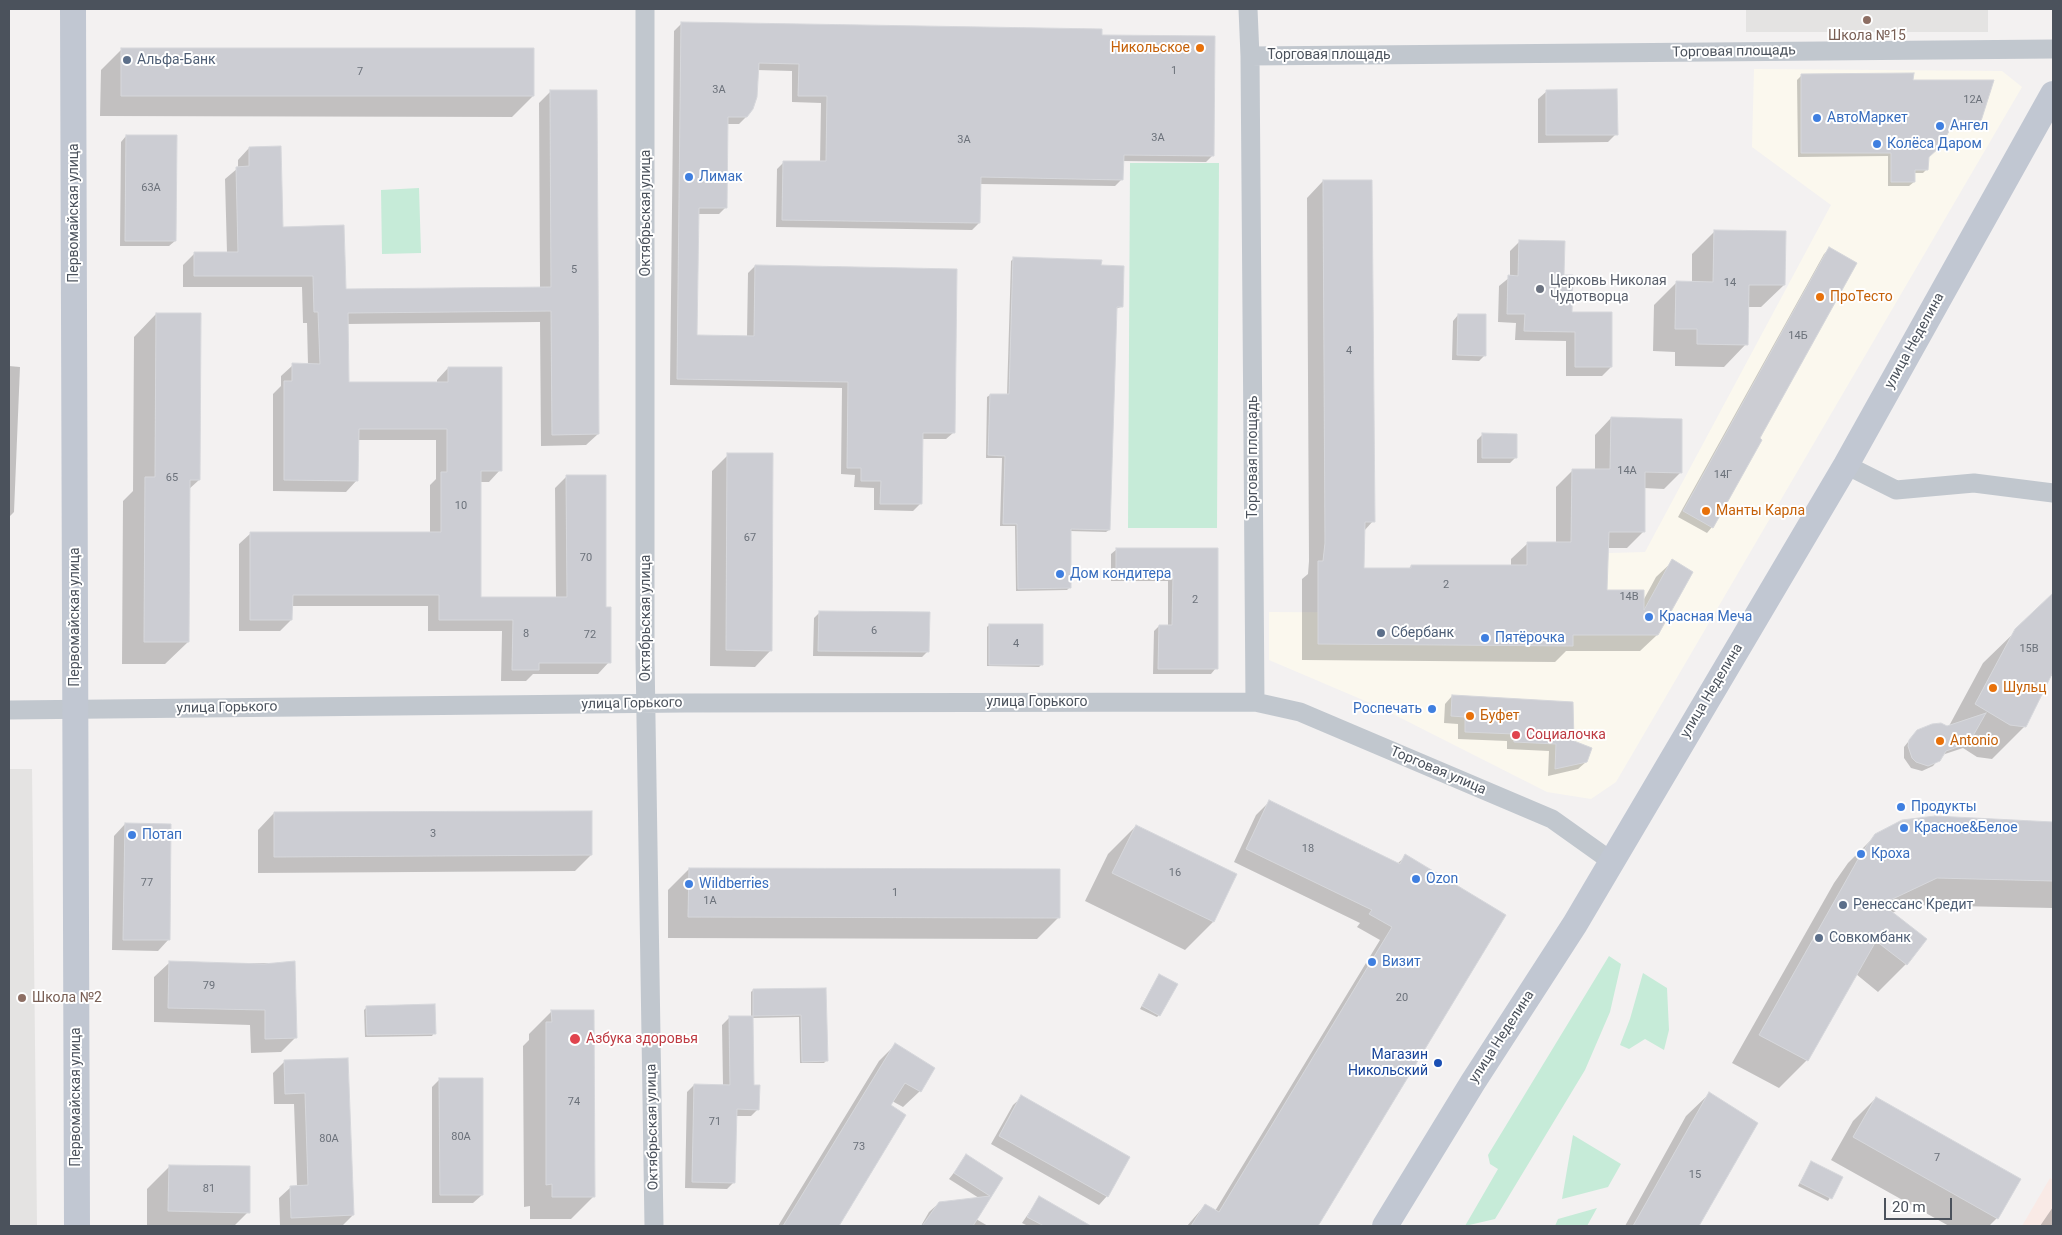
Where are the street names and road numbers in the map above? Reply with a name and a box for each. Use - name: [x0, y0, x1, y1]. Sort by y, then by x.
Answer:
- street label: Торговая площадь: [1672, 43, 1796, 61]
- street label: Торговая площадь: [1267, 47, 1391, 63]
- street label: Первомайская улица: [66, 143, 82, 283]
- street label: Октябрьская улица: [638, 150, 654, 276]
- street label: улица Неделина: [1882, 290, 1948, 392]
- street label: Торговая площадь: [1245, 395, 1261, 519]
- street label: Первомайская улица: [67, 547, 83, 687]
- street label: Октябрьская улица: [638, 555, 654, 681]
- street label: улица Неделина: [1677, 641, 1747, 741]
- street label: улица Горького: [987, 694, 1087, 710]
- street label: улица Горького: [581, 695, 683, 713]
- street label: улица Горького: [176, 699, 278, 717]
- street label: Торговая улица: [1388, 743, 1488, 799]
- street label: улица Неделина: [1466, 988, 1538, 1086]
- street label: Первомайская улица: [68, 1027, 84, 1167]
- street label: Октябрьская улица: [643, 1063, 663, 1191]

